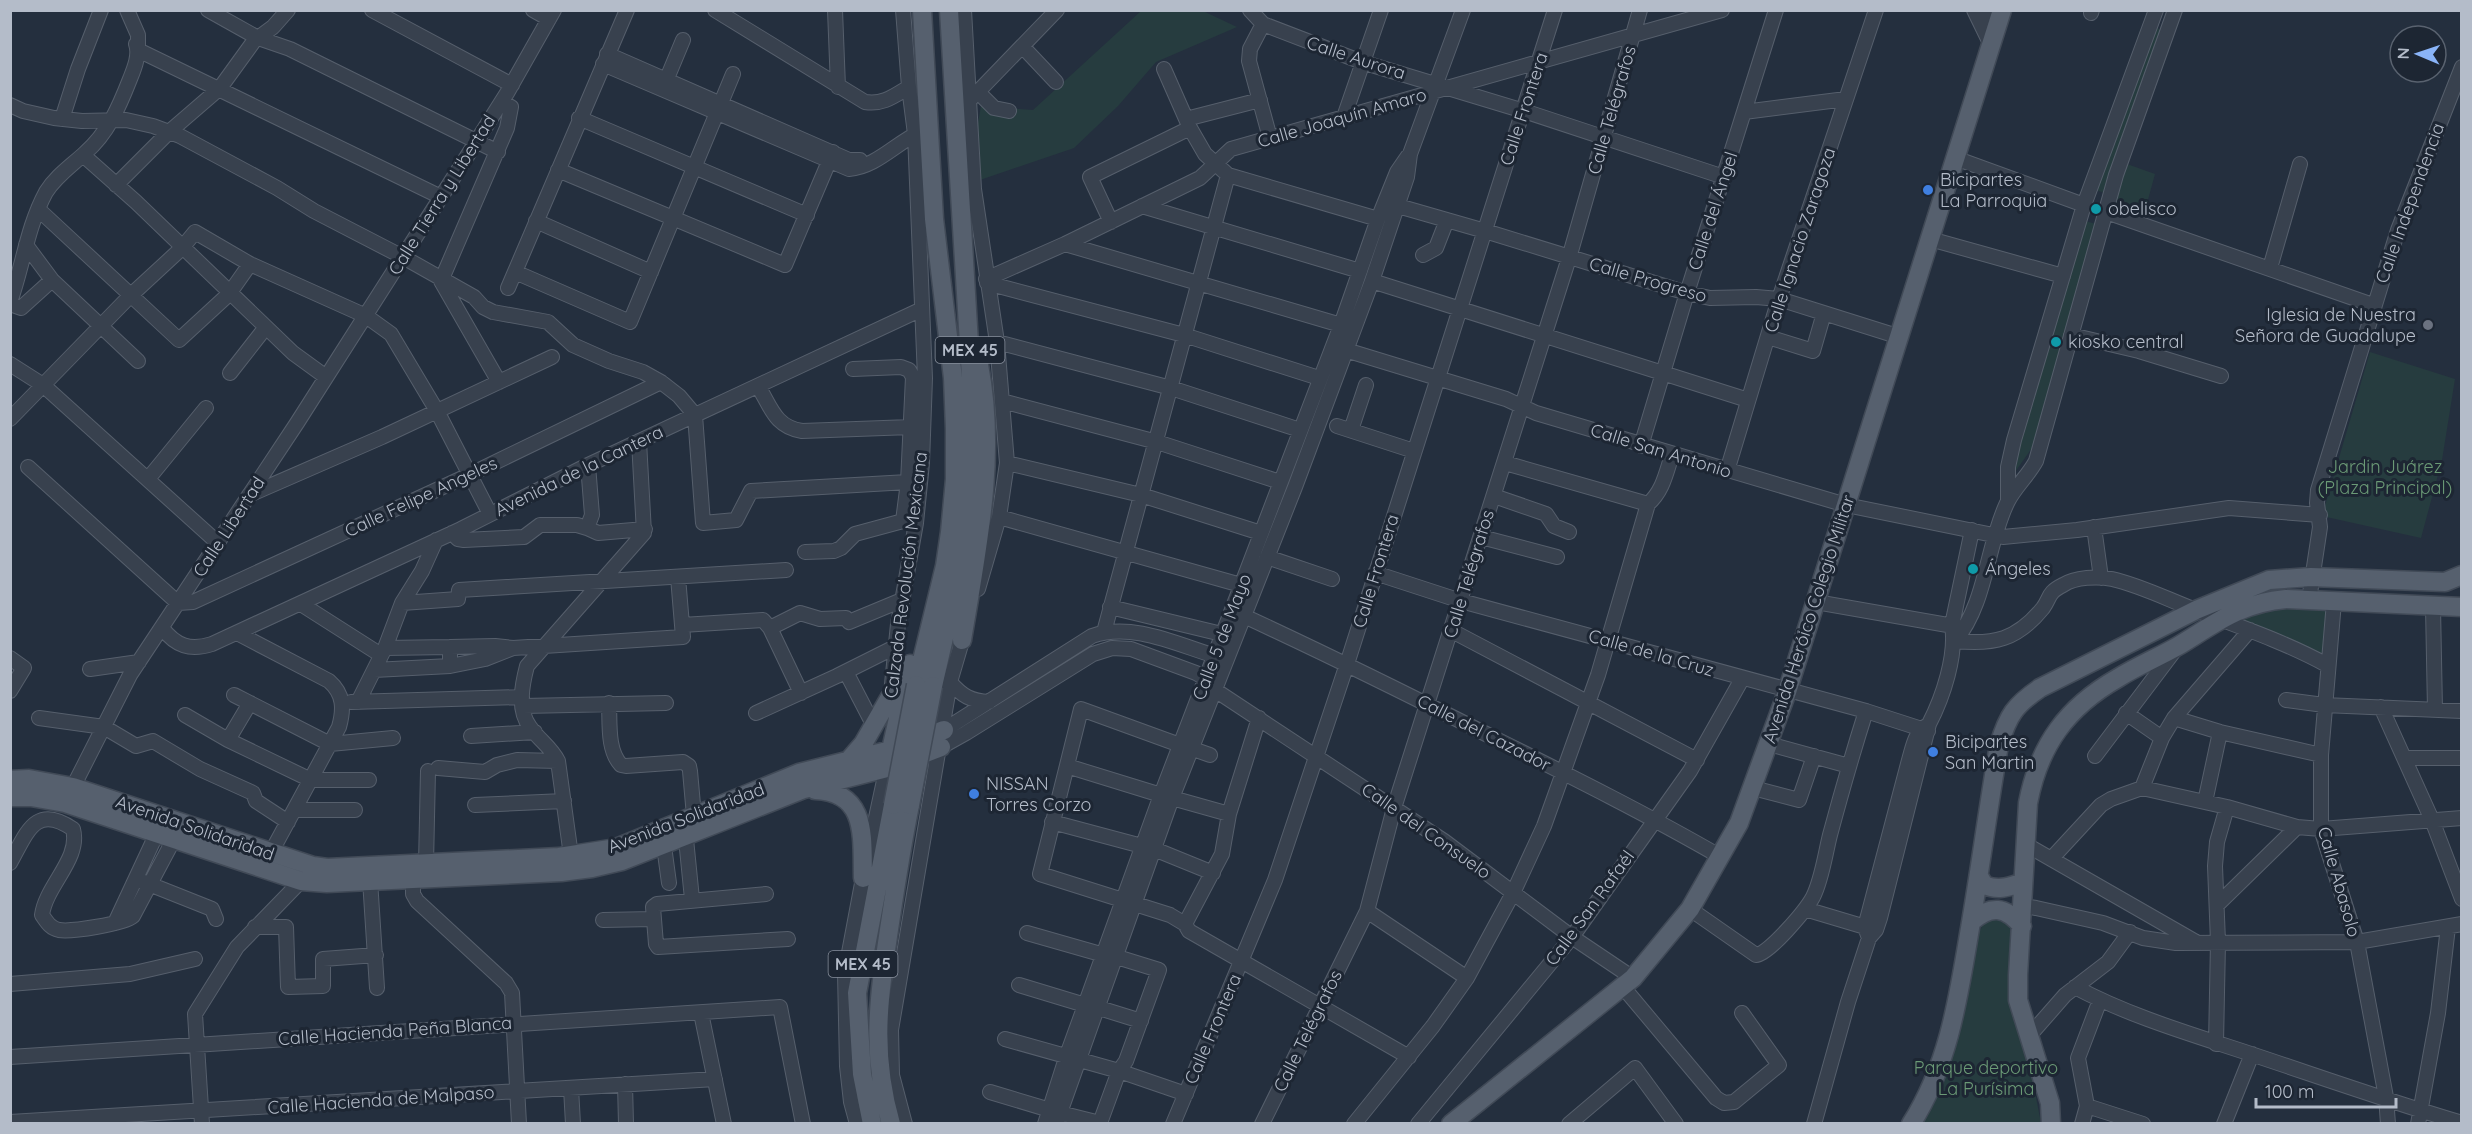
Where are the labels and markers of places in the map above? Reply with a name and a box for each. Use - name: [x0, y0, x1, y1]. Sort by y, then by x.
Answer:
- place label: Bicipartes La Parroquia: [1940, 168, 2047, 212]
- marker: Bicipartes La Parroquia: [1921, 183, 1935, 197]
- place label: obelisco: [2108, 197, 2177, 220]
- marker: obelisco: [2089, 202, 2103, 216]
- place label: Iglesia de Nuestra Señora de Guadalupe: [2235, 303, 2416, 347]
- marker: Iglesia de Nuestra Señora de Guadalupe: [2421, 318, 2435, 332]
- place label: kiosko central: [2068, 330, 2184, 353]
- marker: kiosko central: [2049, 335, 2063, 349]
- place label: Ángeles: [1985, 557, 2051, 580]
- marker: Ángeles: [1966, 562, 1980, 576]
- place label: Bicipartes San Martin: [1945, 730, 2034, 774]
- marker: Bicipartes San Martin: [1926, 745, 1940, 759]
- place label: NISSAN Torres Corzo: [986, 772, 1091, 816]
- marker: NISSAN Torres Corzo: [967, 787, 981, 801]

